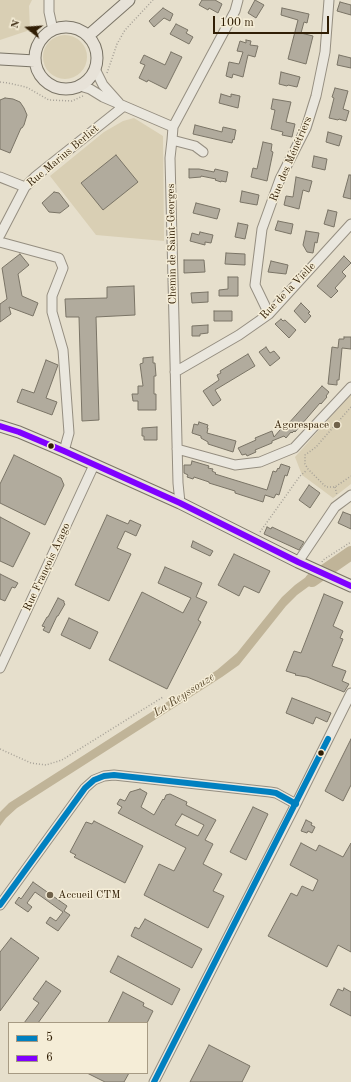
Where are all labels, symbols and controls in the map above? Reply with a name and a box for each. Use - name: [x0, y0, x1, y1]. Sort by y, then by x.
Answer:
- north arrow: [8, 8, 48, 48]
- scale bar: [215, 8, 331, 34]
- text: 100 m: [220, 17, 254, 29]
- text: N: [10, 19, 23, 30]
- street label: Rue des Ménétriers: [267, 114, 315, 204]
- street label: Rue Marius Berliet: [24, 122, 102, 190]
- street label: Chemin de Saint-Georges: [164, 183, 180, 305]
- street label: Rue de la Vielle: [257, 260, 319, 322]
- place label: Agorespace: [274, 418, 329, 432]
- marker: Agorespace: [332, 420, 342, 430]
- unlabelled marker: [46, 441, 56, 451]
- street label: Rue François Arago: [21, 521, 73, 613]
- water label: La Reyssouze: [151, 670, 217, 720]
- unlabelled marker: [316, 748, 326, 758]
- place label: Accueil CTM: [58, 888, 120, 902]
- marker: Accueil CTM: [45, 890, 55, 900]
- legend: [8, 1022, 148, 1074]
- text: 5: [46, 1032, 53, 1044]
- text: 6: [46, 1052, 53, 1064]

